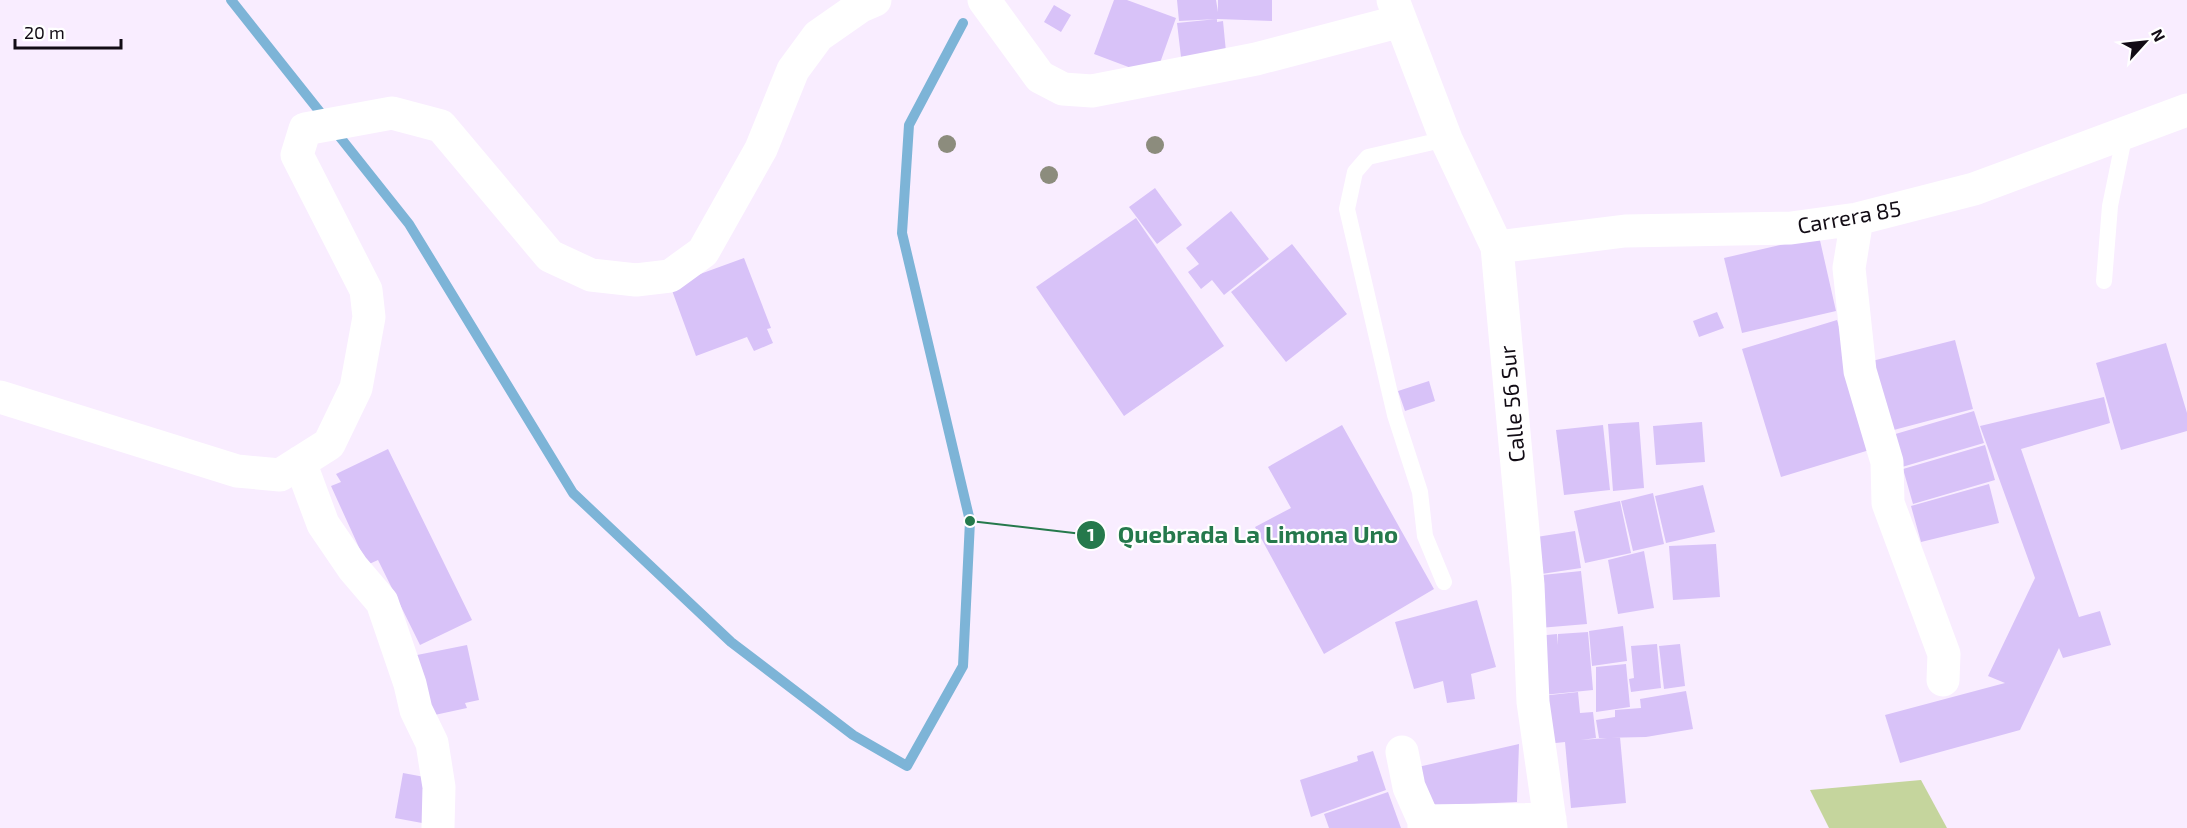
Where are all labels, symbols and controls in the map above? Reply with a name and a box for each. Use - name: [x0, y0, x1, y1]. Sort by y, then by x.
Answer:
- scale bar: [15, 12, 122, 50]
- north arrow: [2115, 12, 2175, 72]
- text: 20 m: [24, 21, 65, 43]
- text: N: [2148, 25, 2170, 44]
- street label: Carrera 85: [1795, 194, 1903, 238]
- street label: Calle 56 Sur: [1493, 344, 1529, 464]
- callout: Quebrada La Limona Uno: [1076, 514, 1411, 556]
- text: Quebrada La Limona Uno: [1118, 519, 1398, 549]
- text: 1: [1087, 523, 1095, 545]

